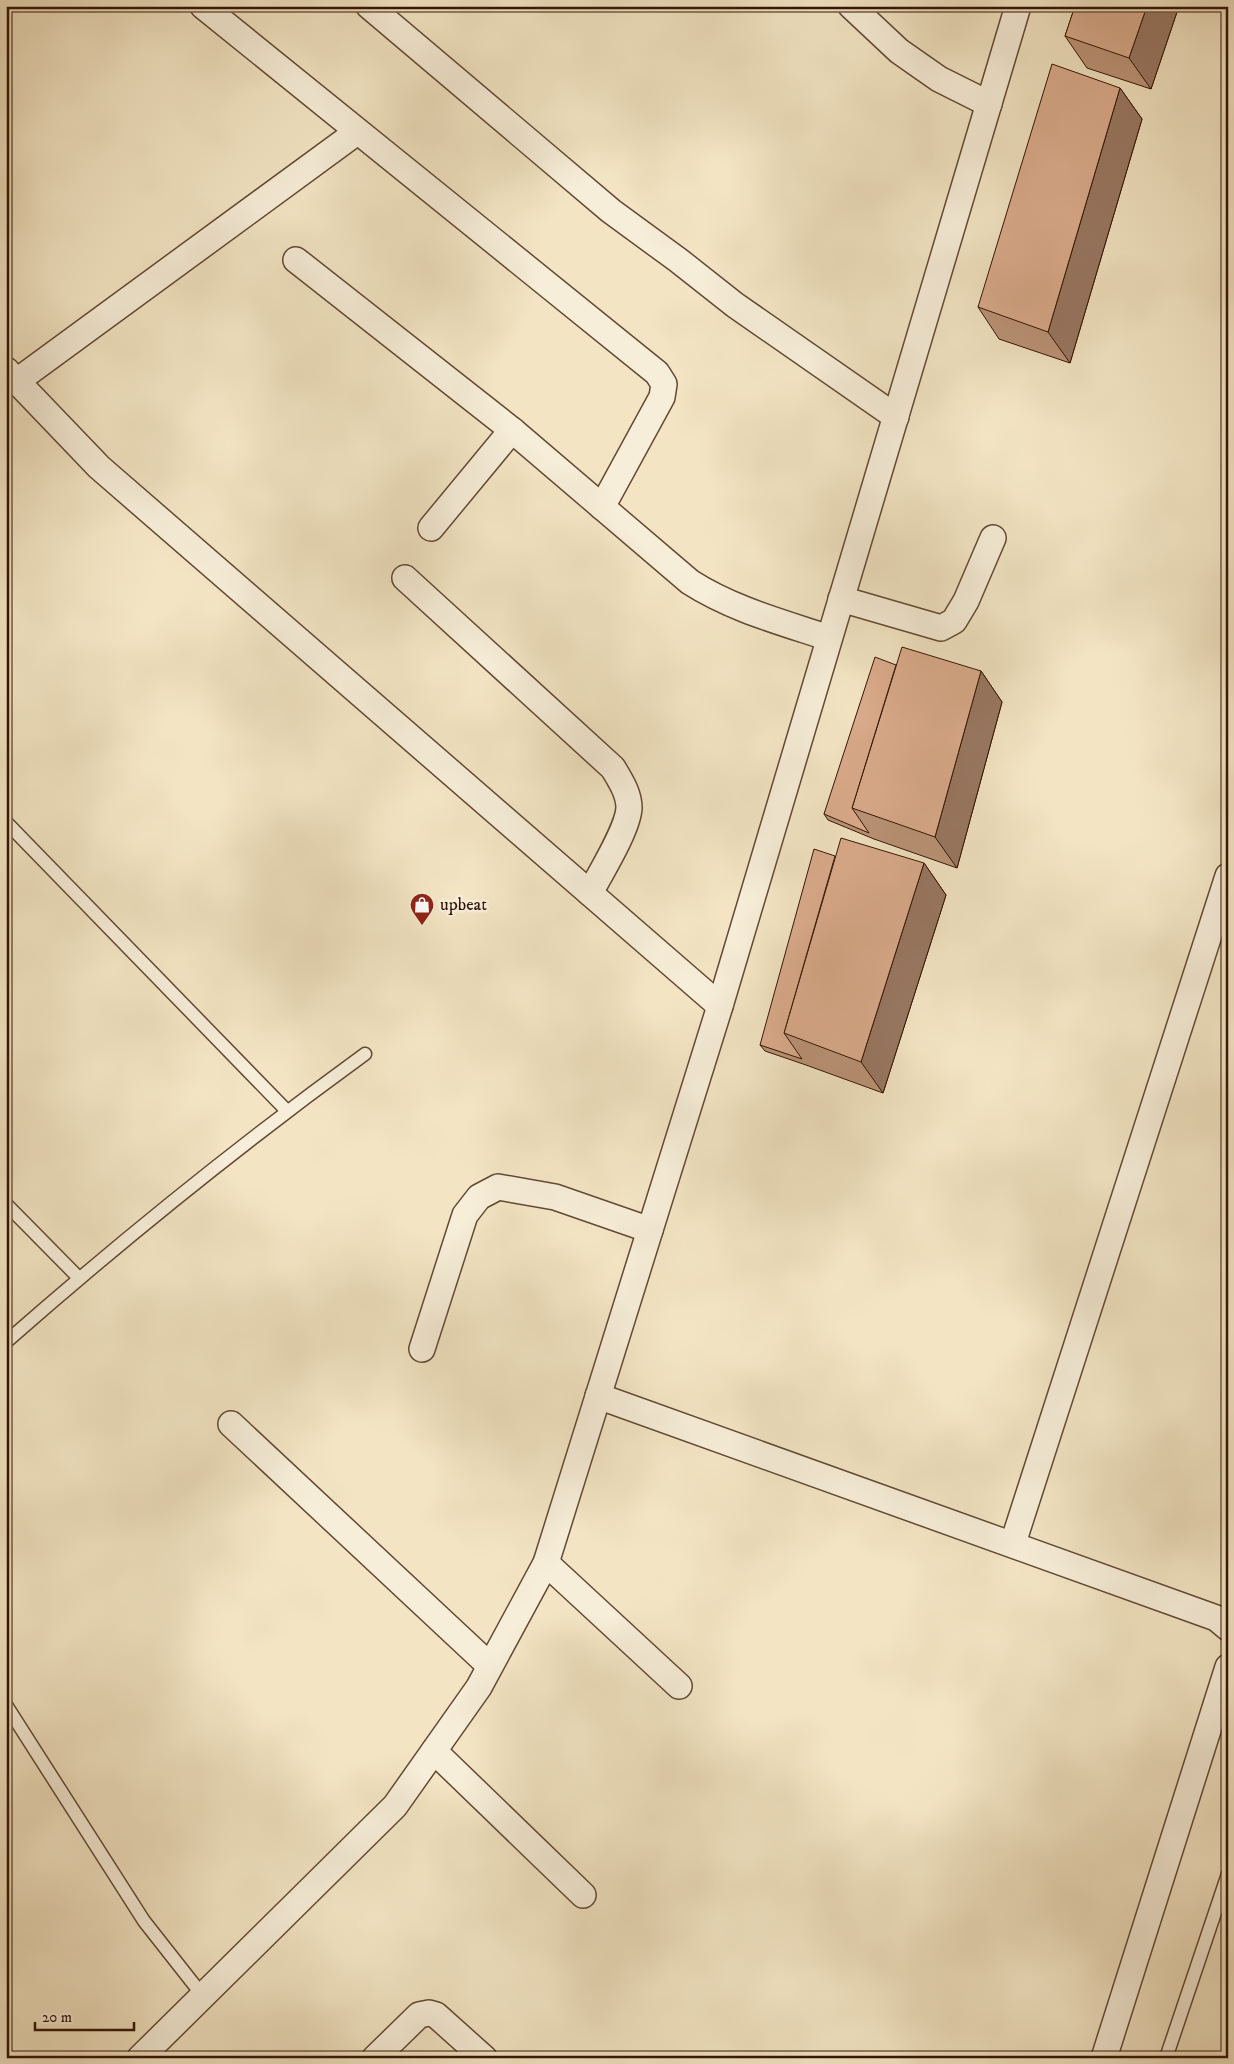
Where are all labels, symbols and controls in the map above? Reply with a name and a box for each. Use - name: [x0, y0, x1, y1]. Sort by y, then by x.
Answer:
- shop icon: upbeat: [409, 892, 435, 926]
- place label: upbeat: [440, 894, 487, 916]
- scale bar: [35, 1999, 134, 2031]
- text: 20 m: [42, 2008, 72, 2027]

